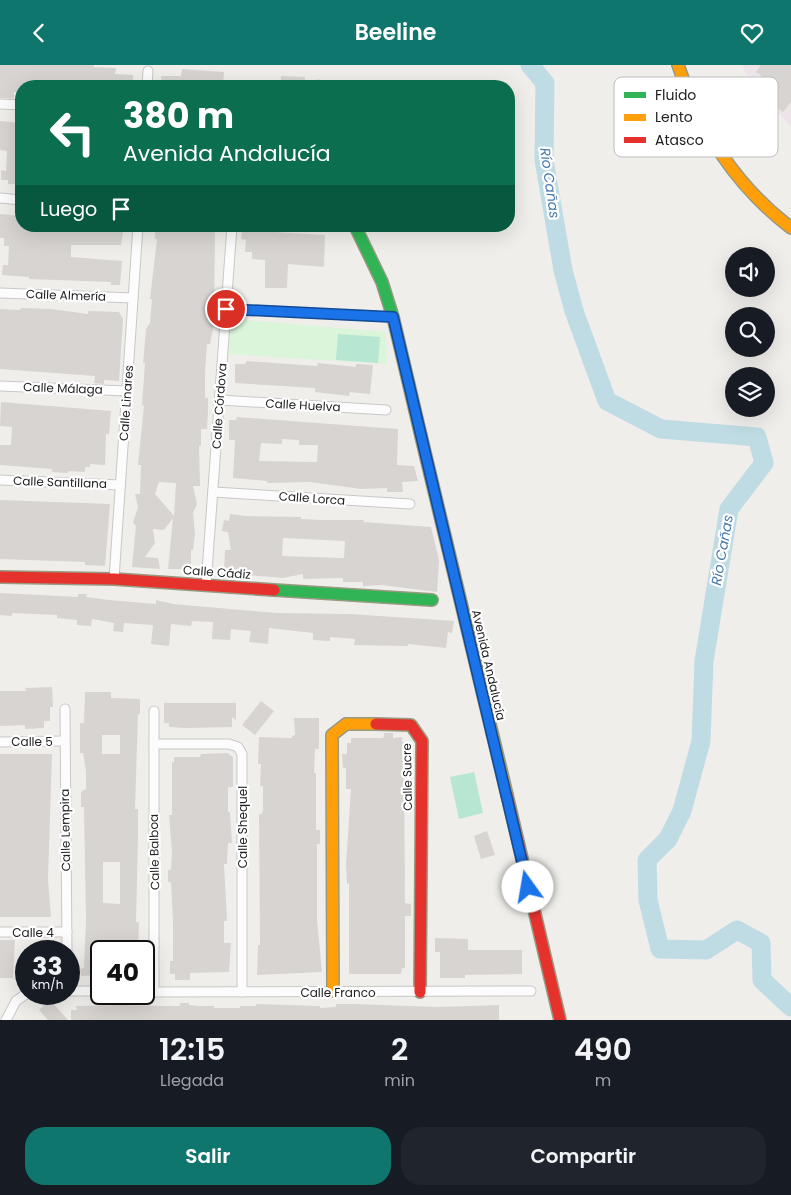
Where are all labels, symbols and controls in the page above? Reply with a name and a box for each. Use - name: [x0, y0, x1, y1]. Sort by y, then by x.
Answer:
- text: Beeline: [355, 17, 436, 48]
- icon: back: [25, 19, 53, 47]
- icon: heart: [738, 19, 766, 47]
- legend: [614, 77, 778, 157]
- text: Fluido: [655, 85, 696, 105]
- text: 380 m: [123, 91, 234, 140]
- icon: left: [40, 100, 105, 165]
- text: Lento: [655, 107, 693, 127]
- text: Atasco: [655, 130, 704, 150]
- text: Avenida Andalucía: [123, 138, 331, 169]
- water label: Río Cañas: [535, 146, 565, 220]
- icon: arrive: [107, 195, 135, 223]
- text: Luego: [40, 196, 97, 223]
- map controls: [725, 247, 775, 417]
- button: sound: [725, 247, 775, 297]
- street label: Calle Almería: [26, 285, 106, 305]
- pin: [205, 288, 247, 330]
- icon: arrive: [212, 295, 240, 323]
- button: search: [725, 307, 775, 357]
- street label: Calle Córdova: [208, 363, 230, 449]
- street label: Calle Linares: [115, 364, 137, 442]
- button: layers: [725, 367, 775, 417]
- street label: Calle Málaga: [23, 378, 103, 398]
- street label: Calle Huelva: [265, 395, 341, 415]
- street label: Calle Santillana: [13, 472, 107, 492]
- street label: Calle Lorca: [278, 487, 346, 509]
- water label: Río Cañas: [706, 513, 738, 587]
- street label: Calle Cádiz: [183, 561, 251, 583]
- street label: Avenida Andalucía: [468, 608, 510, 722]
- street label: Calle 5: [11, 733, 53, 750]
- street label: Calle Sucre: [398, 743, 416, 811]
- street label: Calle Shequel: [234, 786, 251, 868]
- street label: Calle Lempira: [56, 789, 74, 871]
- street label: Calle Balboa: [145, 814, 163, 890]
- position arrow: [501, 860, 553, 912]
- street label: Calle 4: [12, 924, 54, 941]
- speed limit sign: 40: [90, 940, 155, 1005]
- text: 33: [32, 949, 63, 984]
- text: km/h: [32, 976, 63, 993]
- street label: Calle Franco: [300, 984, 376, 1001]
- text: 12:15: [159, 1028, 225, 1071]
- text: 2: [391, 1028, 408, 1071]
- text: 490: [574, 1028, 632, 1071]
- text: Llegada: [160, 1069, 224, 1092]
- text: min: [384, 1069, 415, 1092]
- text: m: [595, 1069, 611, 1092]
- button: Salir: [25, 1127, 391, 1185]
- button: Compartir: [401, 1127, 766, 1185]

